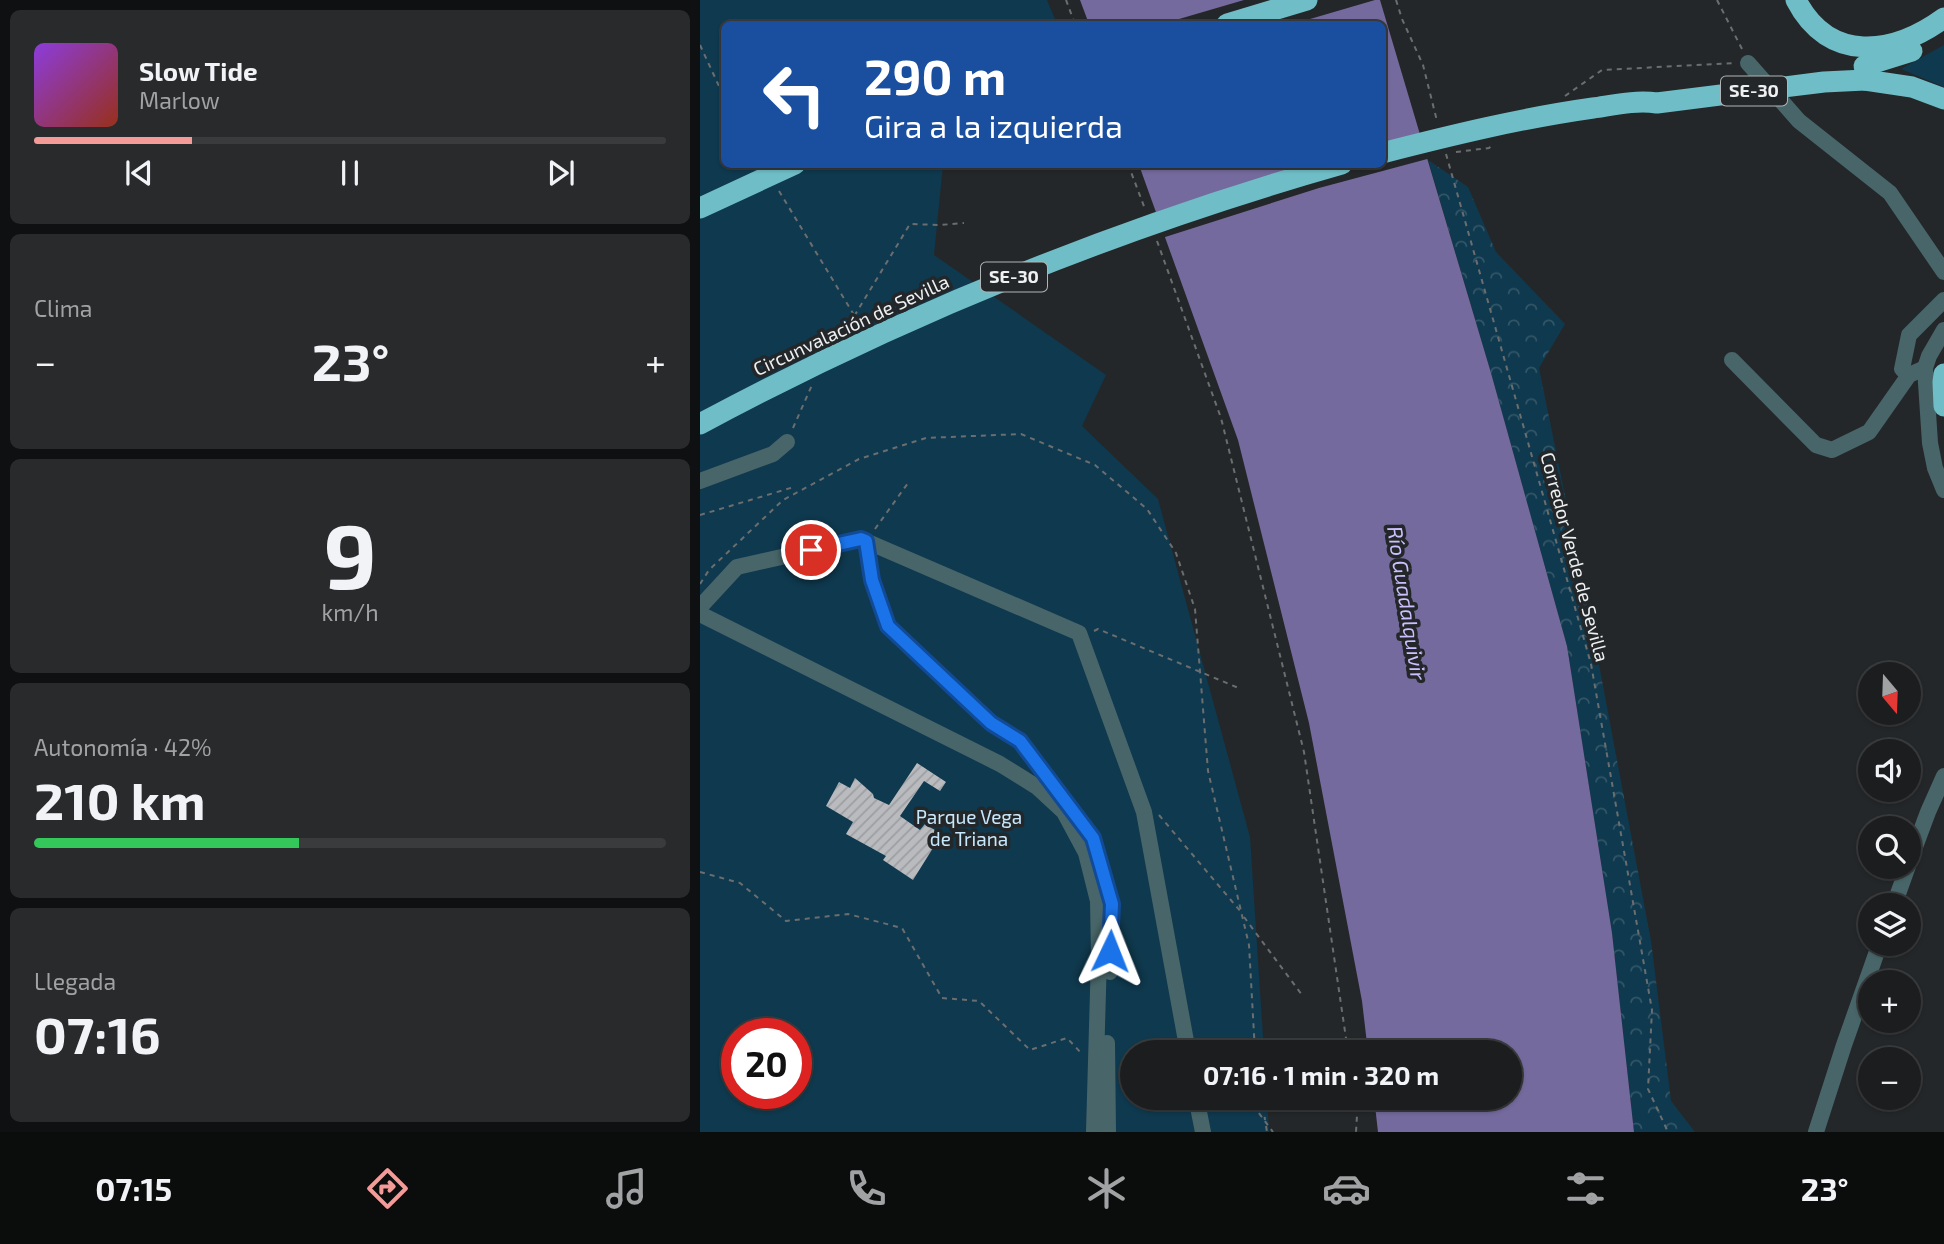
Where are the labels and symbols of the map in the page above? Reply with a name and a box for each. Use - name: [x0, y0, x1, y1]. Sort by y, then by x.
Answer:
- road number: SE-30: [1721, 76, 1787, 106]
- road number: SE-30: [981, 262, 1047, 292]
- street label: Circunvalación de Sevilla: [749, 269, 952, 380]
- street label: Corredor Verde de Sevilla: [1536, 450, 1615, 664]
- pin: [781, 520, 841, 580]
- water label: Río Guadalquivir: [1383, 524, 1432, 682]
- north arrow: [1858, 662, 1922, 724]
- park label: Parque Vega de Triana: [916, 805, 1022, 850]
- position arrow: [1073, 914, 1147, 988]
- speed limit sign: 20: [721, 1018, 812, 1109]

